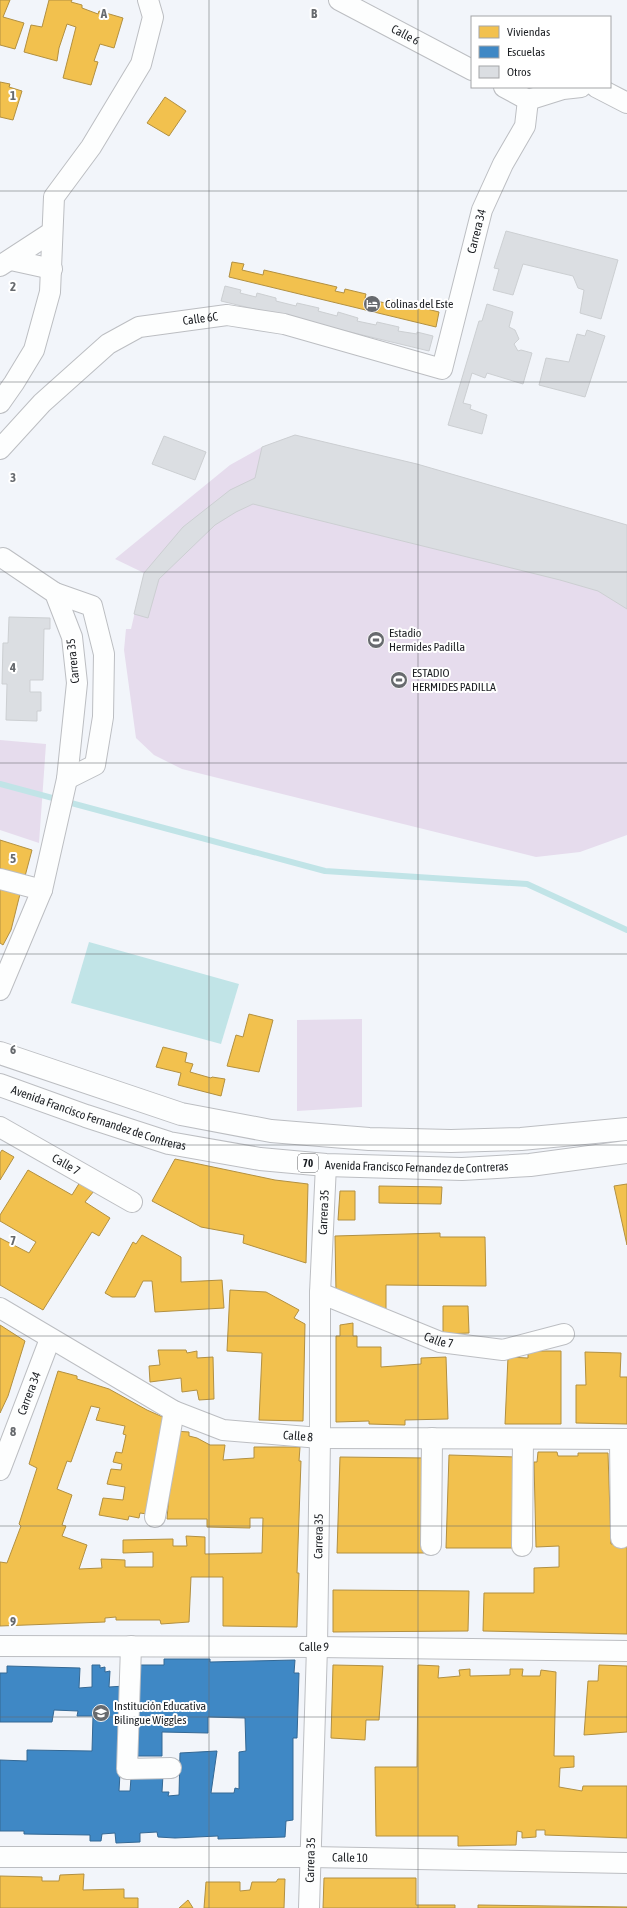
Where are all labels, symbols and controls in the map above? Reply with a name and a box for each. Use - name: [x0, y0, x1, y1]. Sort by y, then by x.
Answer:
- text: A: [100, 6, 108, 21]
- text: B: [311, 6, 318, 21]
- legend: [471, 16, 611, 88]
- street label: Calle 6: [389, 22, 422, 48]
- text: Viviendas: [507, 25, 550, 39]
- text: Escuelas: [507, 45, 545, 59]
- text: Otros: [507, 65, 531, 79]
- text: 1: [10, 88, 16, 103]
- street label: Carrera 34: [464, 207, 489, 255]
- text: 2: [10, 279, 16, 294]
- hotel icon: Colinas del Este: [362, 294, 382, 314]
- place label: Colinas del Este: [385, 297, 453, 311]
- street label: Calle 6C: [182, 309, 219, 328]
- text: 3: [10, 470, 16, 485]
- place label: Estadio Hermides Padilla: [389, 626, 465, 654]
- sports icon: Estadio Hermides Padilla: [366, 630, 386, 650]
- street label: Carrera 35: [64, 638, 82, 684]
- text: 4: [9, 660, 16, 675]
- place label: ESTADIO HERMIDES PADILLA: [412, 666, 496, 694]
- sports icon: ESTADIO HERMIDES PADILLA: [389, 670, 409, 690]
- text: 5: [10, 851, 16, 866]
- text: 6: [10, 1042, 16, 1057]
- street label: Avenida Francisco Fernandez de Contreras: [9, 1083, 187, 1153]
- street label: Calle 7: [50, 1151, 83, 1178]
- road number: 70: [298, 1154, 318, 1172]
- street label: Avenida Francisco Fernandez de Contreras: [325, 1158, 509, 1176]
- street label: Carrera 35: [316, 1189, 332, 1235]
- text: 7: [10, 1233, 16, 1248]
- street label: Calle 7: [422, 1329, 455, 1351]
- street label: Carrera 34: [15, 1369, 44, 1417]
- text: 8: [10, 1424, 16, 1439]
- street label: Calle 8: [282, 1428, 314, 1444]
- street label: Carrera 35: [311, 1513, 326, 1559]
- text: 9: [10, 1614, 16, 1629]
- street label: Calle 9: [299, 1640, 329, 1654]
- place label: Institución Educativa Bilingue Wiggles: [114, 1699, 206, 1727]
- school or university icon: Institución Educativa Bilingue Wiggles: [91, 1703, 111, 1723]
- street label: Carrera 35: [303, 1837, 318, 1883]
- street label: Calle 10: [332, 1850, 368, 1865]

